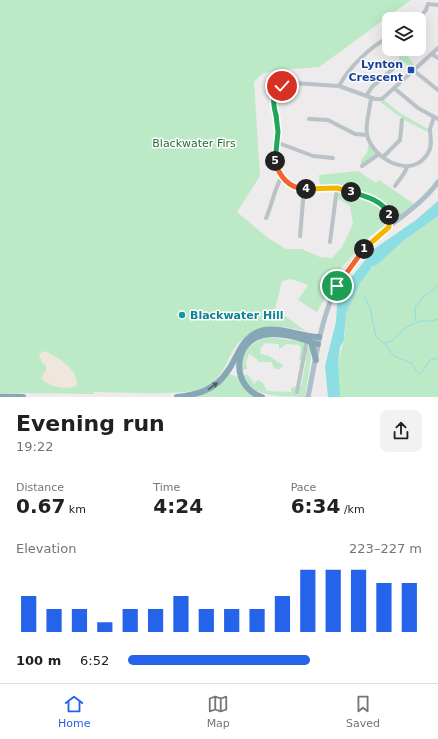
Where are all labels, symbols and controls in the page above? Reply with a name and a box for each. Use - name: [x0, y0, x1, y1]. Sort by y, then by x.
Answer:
- map controls: [382, 12, 426, 56]
- button: layers: [382, 12, 426, 56]
- place label: Lynton Crescent: [348, 58, 403, 84]
- marker: Lynton Crescent: [406, 65, 416, 75]
- pin: [265, 69, 299, 103]
- icon: check: [271, 75, 293, 97]
- park label: Blackwater Firs: [152, 137, 236, 150]
- pin: 5: [265, 151, 285, 171]
- text: 5: [271, 154, 279, 167]
- pin: 4: [296, 179, 316, 199]
- text: 4: [302, 182, 310, 195]
- pin: 3: [341, 182, 361, 202]
- text: 3: [347, 185, 355, 198]
- pin: 2: [379, 205, 399, 225]
- text: 2: [385, 208, 393, 221]
- pin: 1: [354, 239, 374, 259]
- text: 1: [360, 242, 368, 255]
- pin: [320, 269, 354, 303]
- icon: arrive: [326, 275, 348, 297]
- place label: Blackwater Hill: [190, 309, 284, 322]
- marker: Blackwater Hill: [177, 310, 187, 320]
- one-way arrow: [208, 382, 218, 390]
- button: share: [380, 410, 422, 452]
- text: Evening run: [16, 411, 165, 436]
- text: 19:22: [16, 439, 53, 454]
- text: Distance: [16, 481, 64, 494]
- text: Time: [153, 481, 180, 494]
- text: Pace: [291, 481, 316, 494]
- text: 0.67: [16, 494, 65, 518]
- text: 4:24: [153, 494, 203, 518]
- text: 6:34: [291, 494, 340, 518]
- text: km: [65, 503, 86, 516]
- text: /km: [340, 503, 365, 516]
- text: Elevation: [16, 541, 76, 556]
- text: 223–227 m: [349, 541, 422, 556]
- text: 100 m: [16, 653, 61, 668]
- text: 6:52: [80, 653, 109, 668]
- tab: Home: [58, 693, 91, 730]
- tab: Map: [207, 693, 230, 730]
- tab: Saved: [346, 693, 380, 730]

